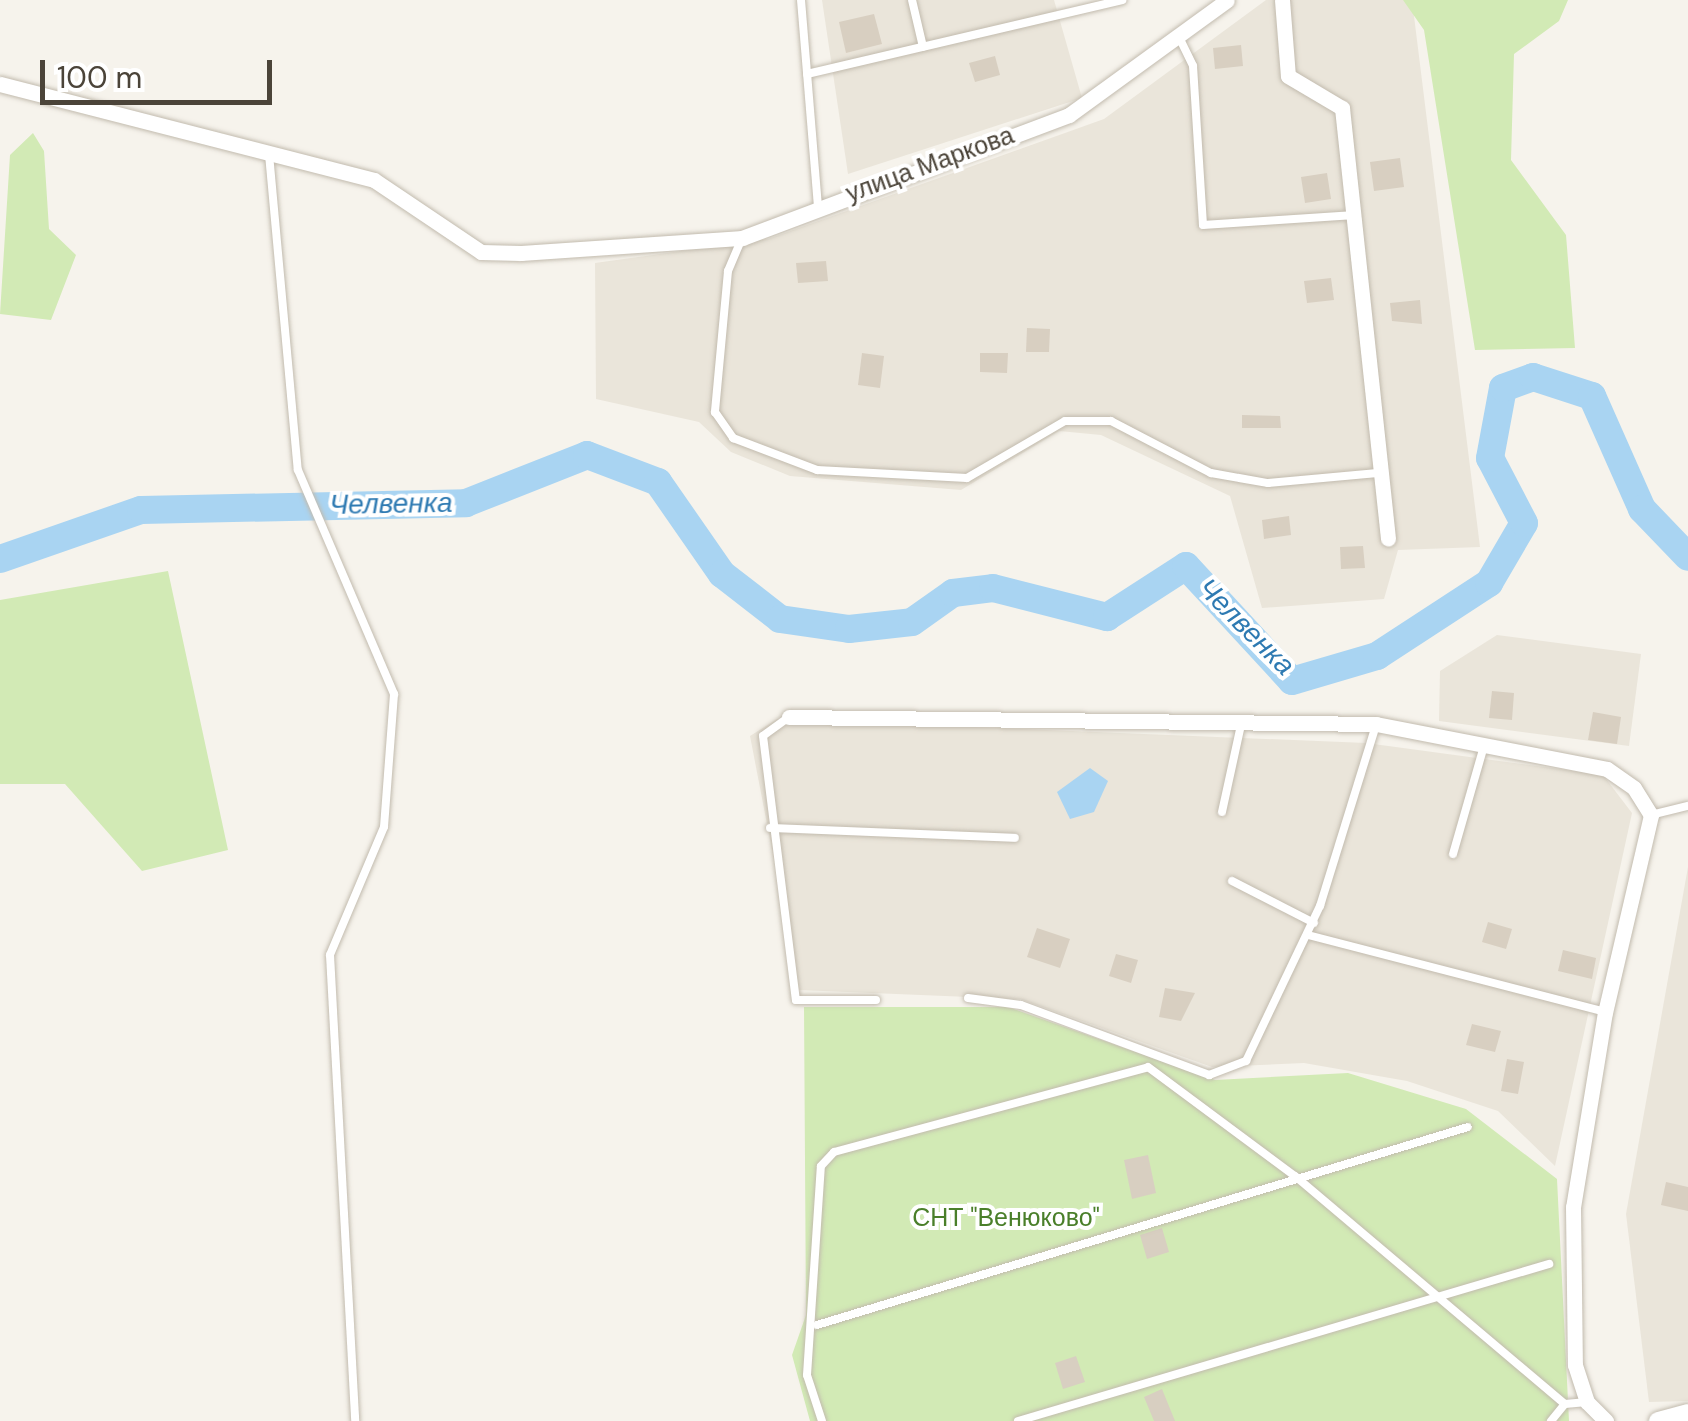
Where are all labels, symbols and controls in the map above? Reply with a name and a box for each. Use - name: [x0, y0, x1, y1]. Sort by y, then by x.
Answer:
- scale bar: [45, 40, 278, 102]
- text: 100 m: [57, 58, 142, 97]
- street label: улица Маркова: [842, 121, 1018, 209]
- water label: Челвенка: [329, 486, 453, 522]
- water label: Челвенка: [1191, 572, 1301, 682]
- park label: СНТ "Венюково": [912, 1203, 1100, 1233]

